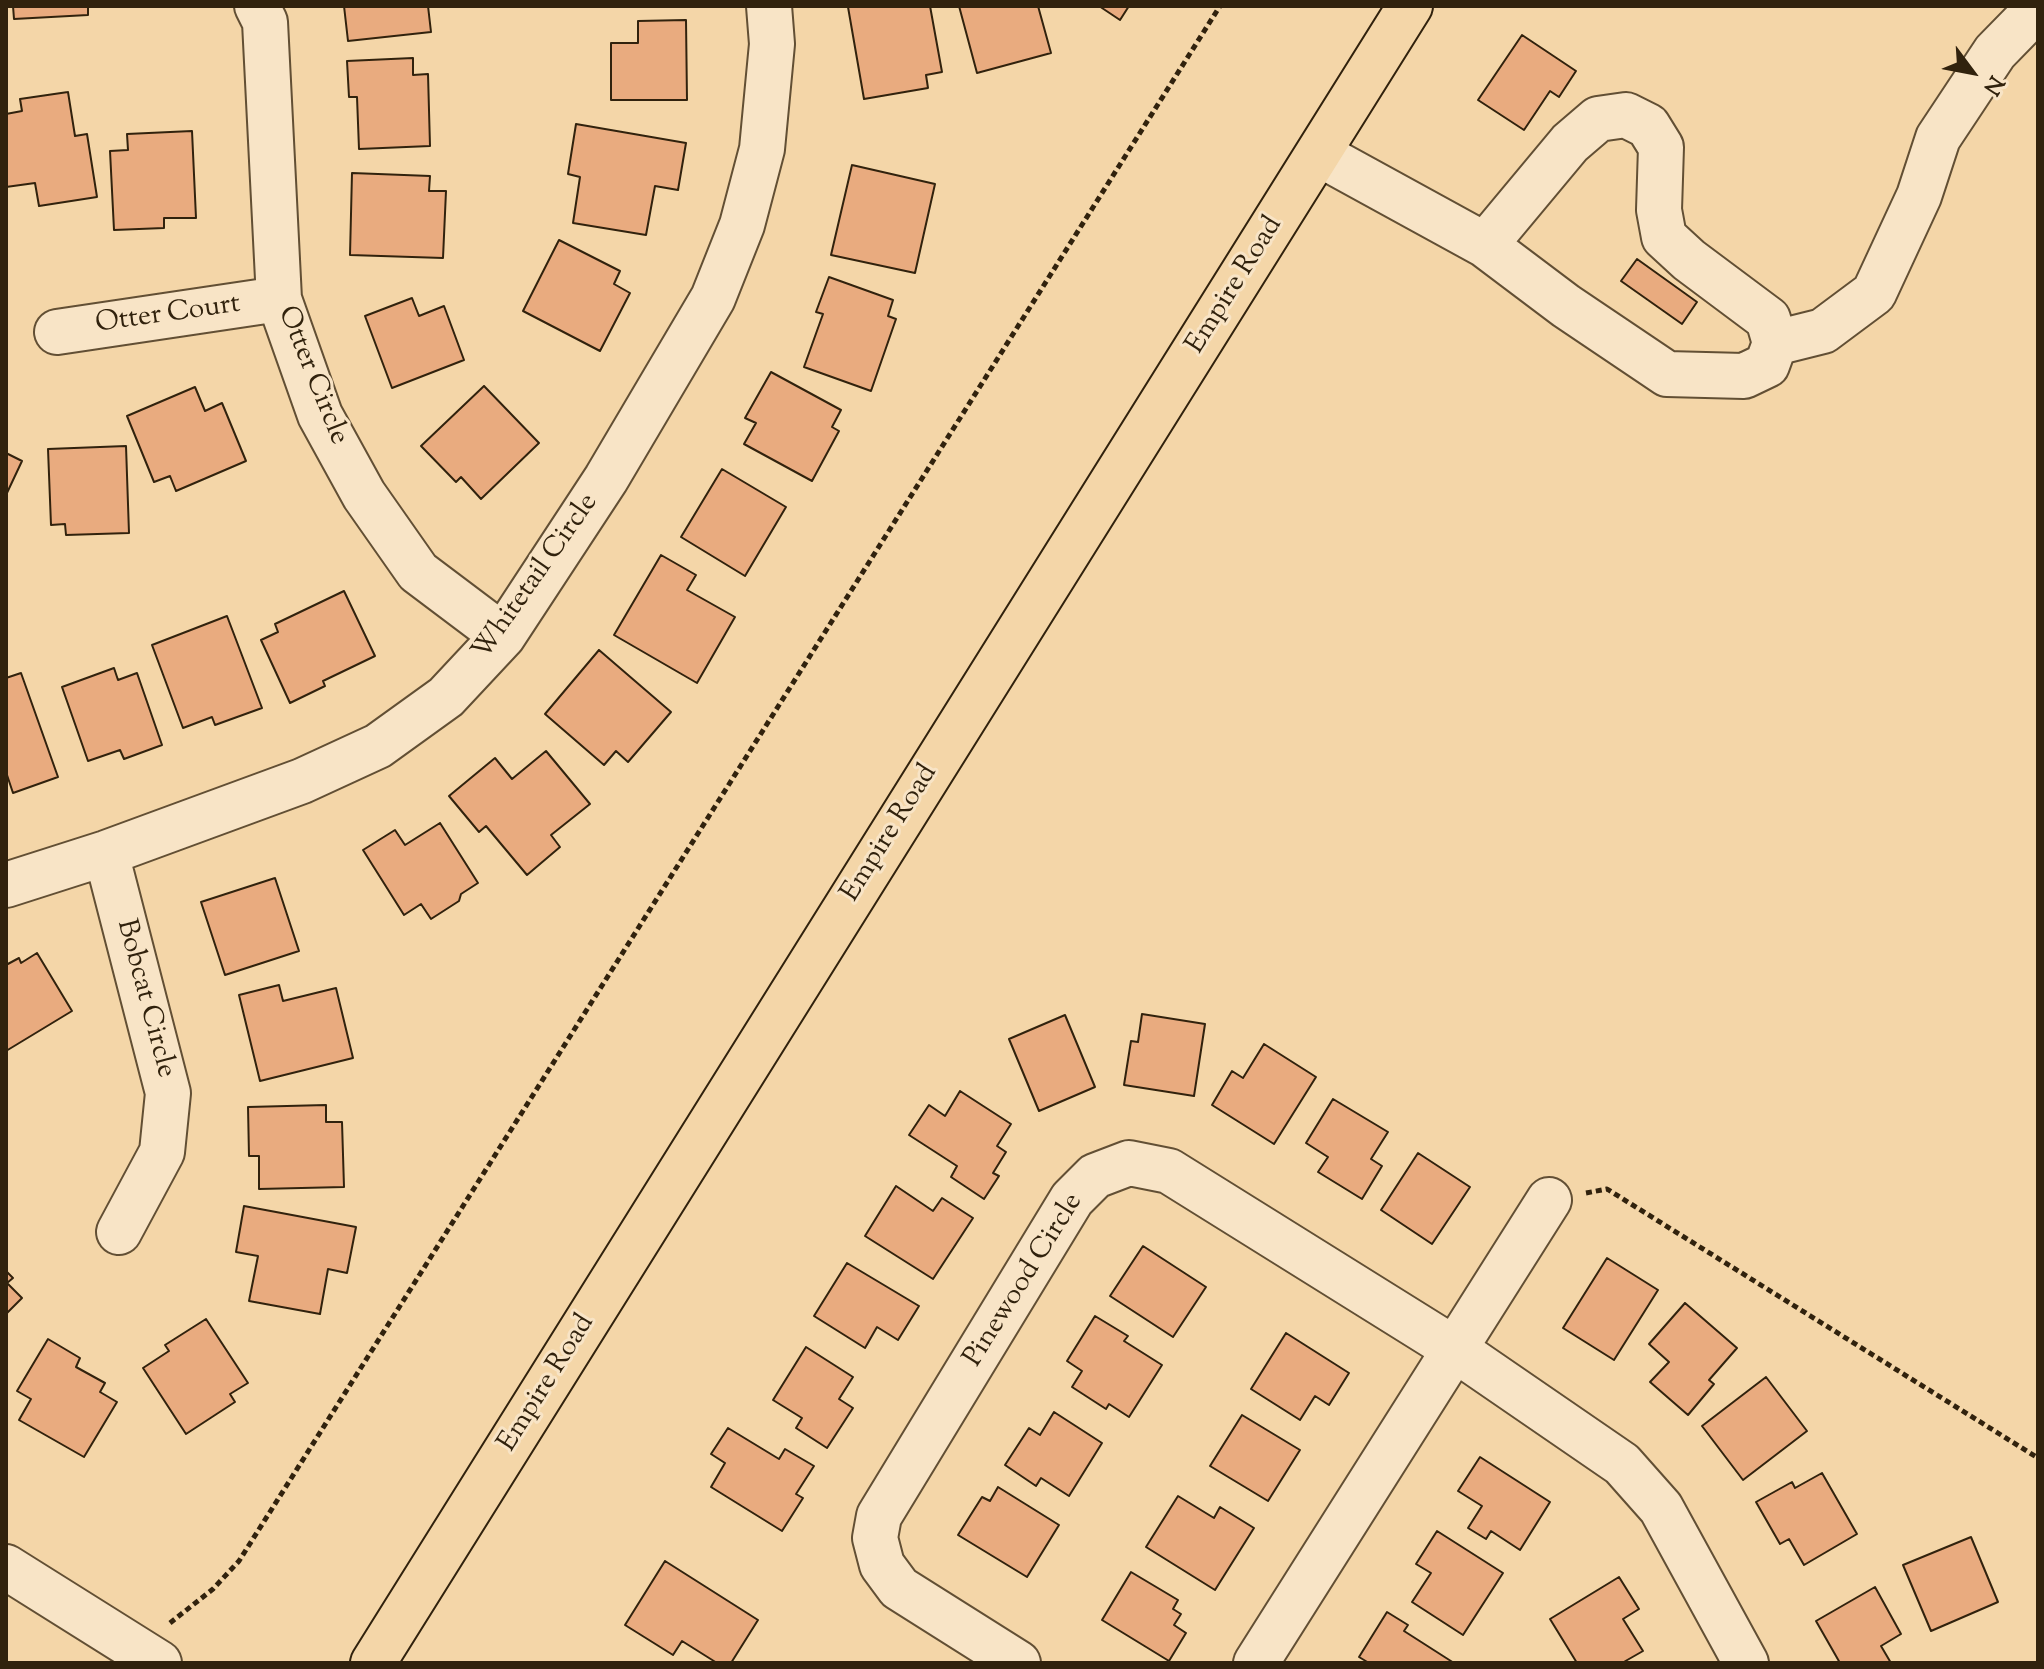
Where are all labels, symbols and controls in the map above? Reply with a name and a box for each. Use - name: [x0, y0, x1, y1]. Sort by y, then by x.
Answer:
- north arrow: [1932, 32, 2012, 112]
- text: N: [1974, 69, 2011, 101]
- street label: Empire Road: [1181, 211, 1291, 361]
- street label: Otter Court: [93, 289, 243, 343]
- street label: Otter Circle: [268, 302, 354, 450]
- street label: Whitetail Circle: [467, 488, 607, 668]
- street label: Empire Road: [836, 759, 946, 909]
- street label: Bobcat Circle: [107, 916, 181, 1082]
- street label: Pinewood Circle: [958, 1188, 1092, 1374]
- street label: Empire Road: [493, 1309, 603, 1459]

